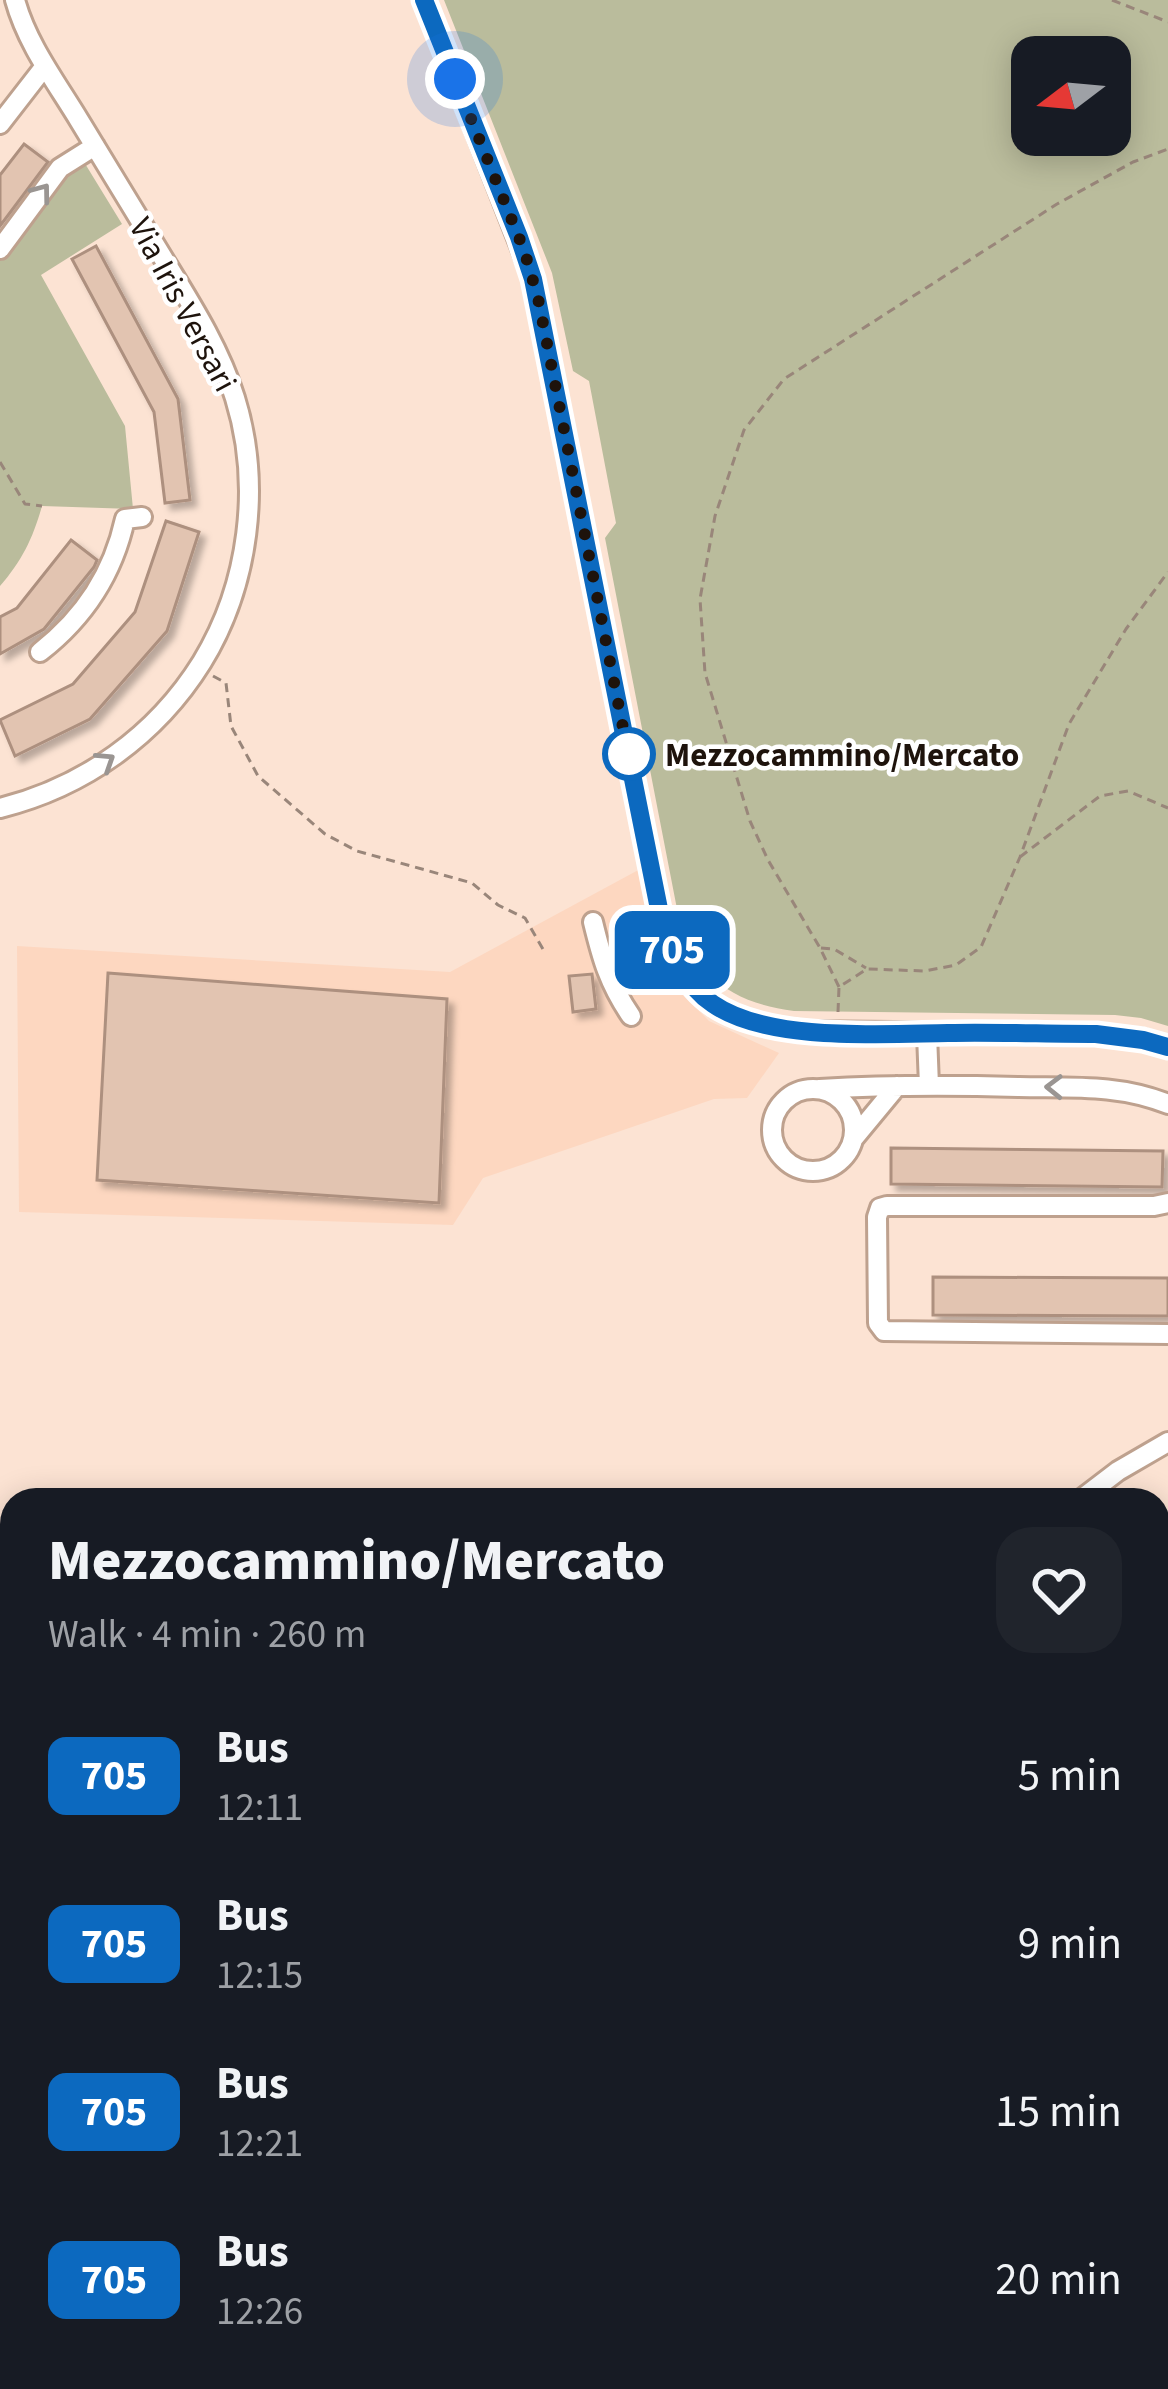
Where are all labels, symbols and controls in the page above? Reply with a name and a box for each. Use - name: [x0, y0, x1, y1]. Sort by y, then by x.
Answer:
- north arrow: [1011, 36, 1131, 156]
- map controls: [1011, 36, 1131, 156]
- your location: [425, 49, 485, 109]
- one-way arrow: [28, 184, 50, 205]
- street label: Via Iris Versari: [117, 209, 248, 400]
- marker: Mezzocammino/Mercato: [604, 729, 654, 779]
- place label: Mezzocammino/Mercato: [665, 732, 1019, 779]
- one-way arrow: [93, 753, 115, 775]
- line badge: 705: [603, 911, 741, 989]
- text: 705: [639, 920, 705, 980]
- one-way arrow: [1044, 1075, 1063, 1101]
- text: Mezzocammino/Mercato: [48, 1521, 665, 1602]
- button: heart: [996, 1527, 1122, 1653]
- text: Walk · 4 min · 260 m: [48, 1607, 366, 1663]
- text: Bus: [216, 1716, 289, 1780]
- text: 5 min: [1018, 1744, 1122, 1808]
- text: 705: [81, 1746, 147, 1806]
- text: 12:11: [216, 1780, 303, 1836]
- text: Bus: [216, 1884, 289, 1948]
- text: 9 min: [1018, 1912, 1122, 1976]
- text: 705: [81, 1914, 147, 1974]
- text: 12:15: [216, 1948, 303, 2004]
- text: Bus: [216, 2052, 289, 2116]
- text: 15 min: [995, 2080, 1122, 2144]
- text: 705: [81, 2082, 147, 2142]
- text: 12:21: [216, 2116, 303, 2172]
- text: Bus: [216, 2220, 289, 2284]
- text: 20 min: [995, 2248, 1122, 2312]
- text: 705: [81, 2250, 147, 2310]
- text: 12:26: [216, 2284, 303, 2340]

